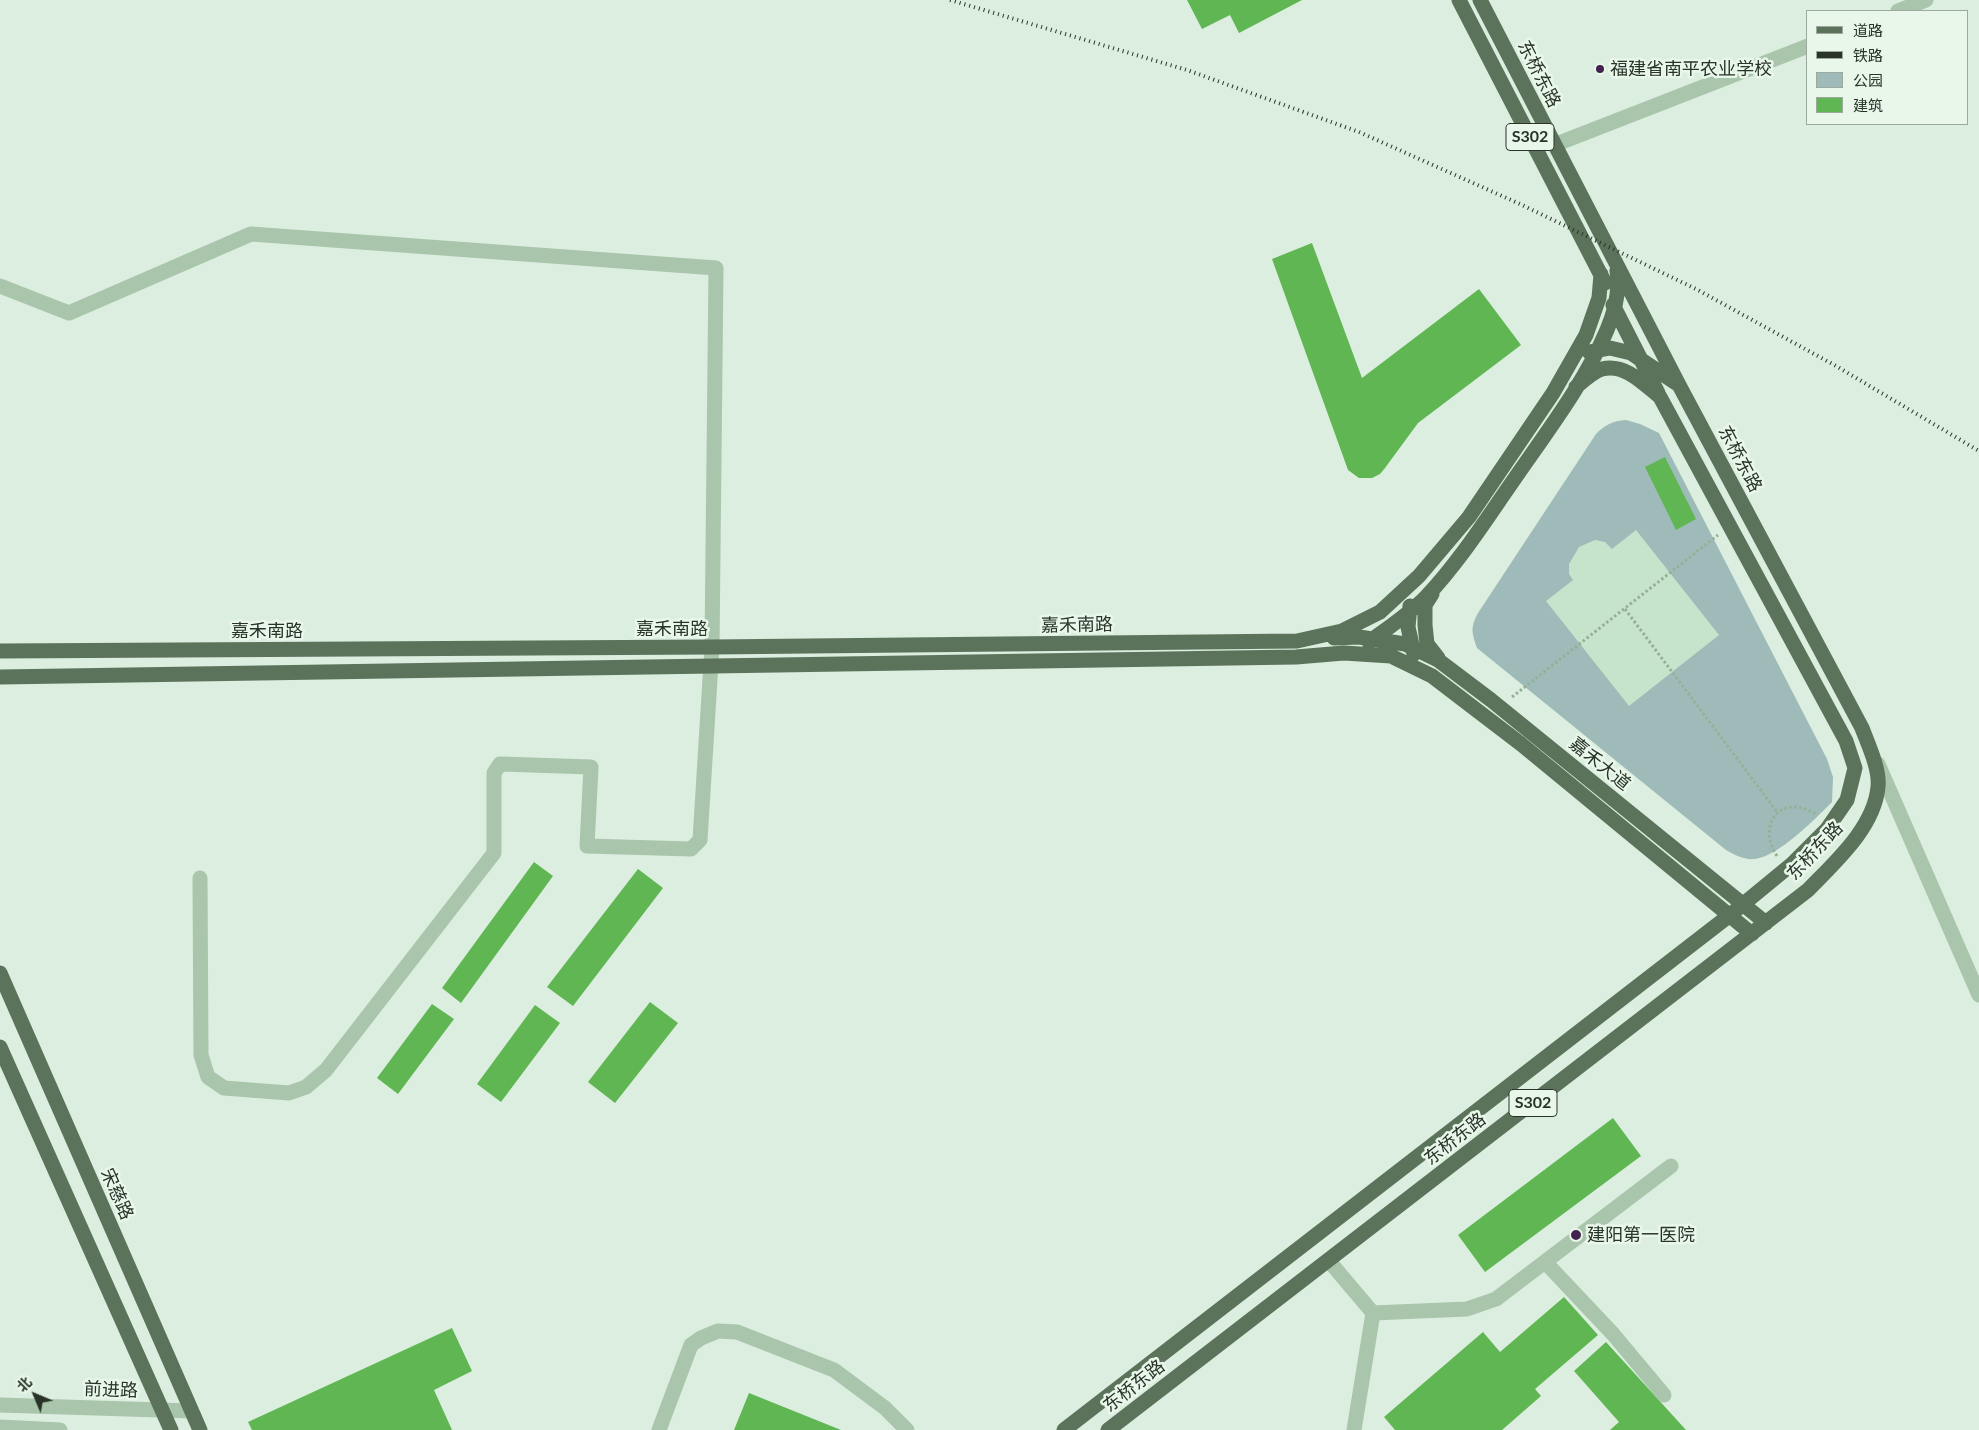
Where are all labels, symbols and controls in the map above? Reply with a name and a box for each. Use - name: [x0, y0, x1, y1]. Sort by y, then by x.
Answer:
- legend: [1806, 10, 1969, 125]
- text: 道路: [1853, 21, 1883, 39]
- street label: 东桥东路: [1513, 37, 1565, 111]
- text: 铁路: [1853, 46, 1883, 64]
- place label: 福建省南平农业学校: [1610, 58, 1772, 80]
- marker: 福建省南平农业学校: [1594, 63, 1606, 75]
- text: 公园: [1853, 71, 1883, 89]
- text: 建筑: [1853, 96, 1883, 114]
- road number: S302: [1506, 124, 1554, 150]
- street label: 东桥东路: [1714, 422, 1766, 496]
- street label: 嘉禾南路: [1041, 614, 1113, 636]
- street label: 嘉禾南路: [636, 618, 708, 640]
- street label: 嘉禾南路: [231, 620, 303, 642]
- street label: 嘉禾大道: [1565, 733, 1635, 795]
- street label: 东桥东路: [1783, 817, 1847, 885]
- road number: S302: [1509, 1090, 1557, 1116]
- street label: 东桥东路: [1420, 1108, 1490, 1170]
- street label: 宋慈路: [96, 1165, 138, 1223]
- place label: 建阳第一医院: [1587, 1224, 1695, 1246]
- marker: 建阳第一医院: [1569, 1228, 1583, 1242]
- street label: 东桥东路: [1099, 1355, 1169, 1417]
- north arrow: [10, 1370, 60, 1420]
- text: 北: [13, 1373, 35, 1395]
- street label: 前进路: [84, 1378, 138, 1402]

